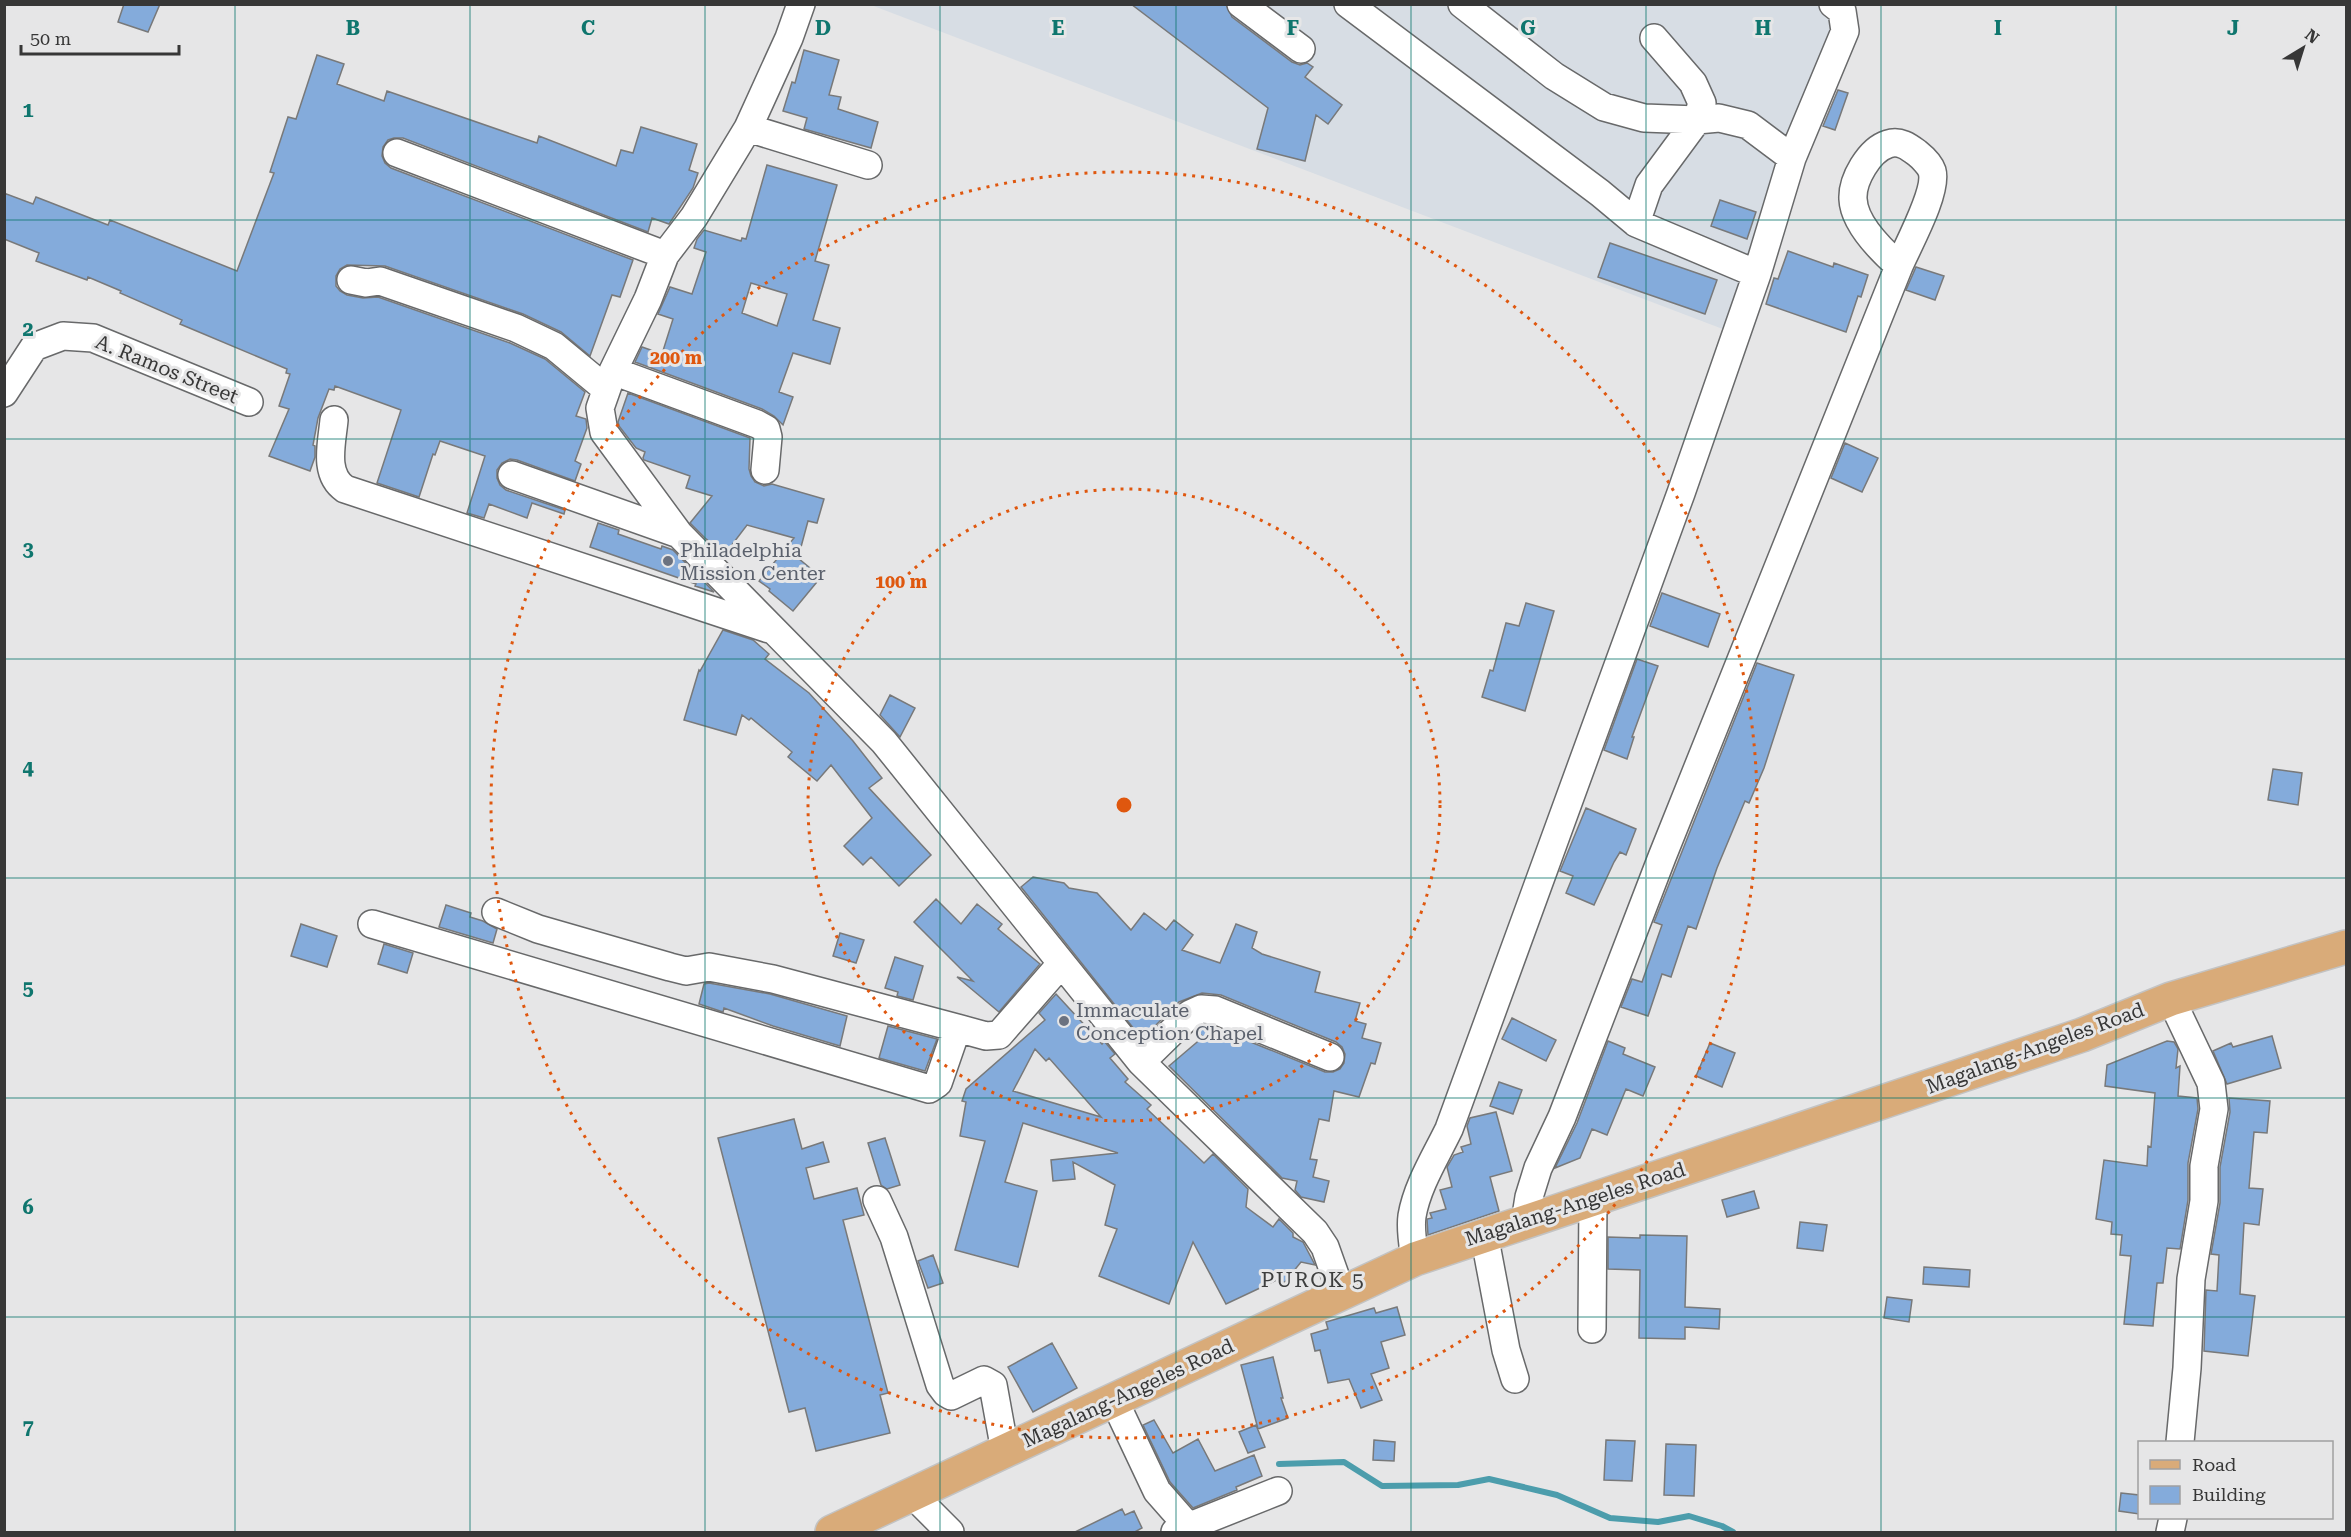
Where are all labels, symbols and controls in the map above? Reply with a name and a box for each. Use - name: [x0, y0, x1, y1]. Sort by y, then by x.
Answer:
- text: B: [346, 16, 360, 40]
- text: C: [581, 16, 595, 40]
- text: D: [815, 16, 831, 40]
- text: E: [1052, 16, 1065, 40]
- text: F: [1287, 16, 1299, 40]
- text: G: [1520, 16, 1536, 40]
- text: H: [1755, 16, 1771, 40]
- text: I: [1994, 16, 2002, 40]
- text: J: [2227, 16, 2239, 40]
- scale bar: [21, 18, 178, 56]
- north arrow: [2273, 18, 2333, 78]
- text: N: [2301, 25, 2323, 48]
- text: 50 m: [30, 28, 71, 49]
- text: 1: [22, 98, 34, 122]
- text: 2: [22, 317, 34, 341]
- street label: A. Ramos Street: [92, 329, 242, 409]
- text: 200 m: [650, 347, 703, 368]
- text: 3: [22, 537, 34, 561]
- place label: Philadelphia Mission Center: [680, 538, 826, 585]
- marker: Philadelphia Mission Center: [661, 554, 675, 568]
- text: 100 m: [875, 571, 928, 592]
- text: 4: [22, 756, 34, 780]
- centre of rings: [1114, 795, 1134, 815]
- text: 5: [22, 976, 34, 1000]
- street label: Magalang-Angeles Road: [1923, 997, 2147, 1099]
- place label: Immaculate Conception Chapel: [1076, 998, 1263, 1045]
- marker: Immaculate Conception Chapel: [1057, 1014, 1071, 1028]
- street label: Magalang-Angeles Road: [1462, 1157, 1688, 1251]
- text: 6: [22, 1195, 34, 1219]
- district label: PUROK 5: [1261, 1268, 1365, 1292]
- street label: Magalang-Angeles Road: [1019, 1333, 1238, 1453]
- text: 7: [22, 1415, 34, 1439]
- legend: [2138, 1441, 2333, 1519]
- text: Road: [2192, 1454, 2237, 1475]
- text: Building: [2192, 1484, 2266, 1505]

